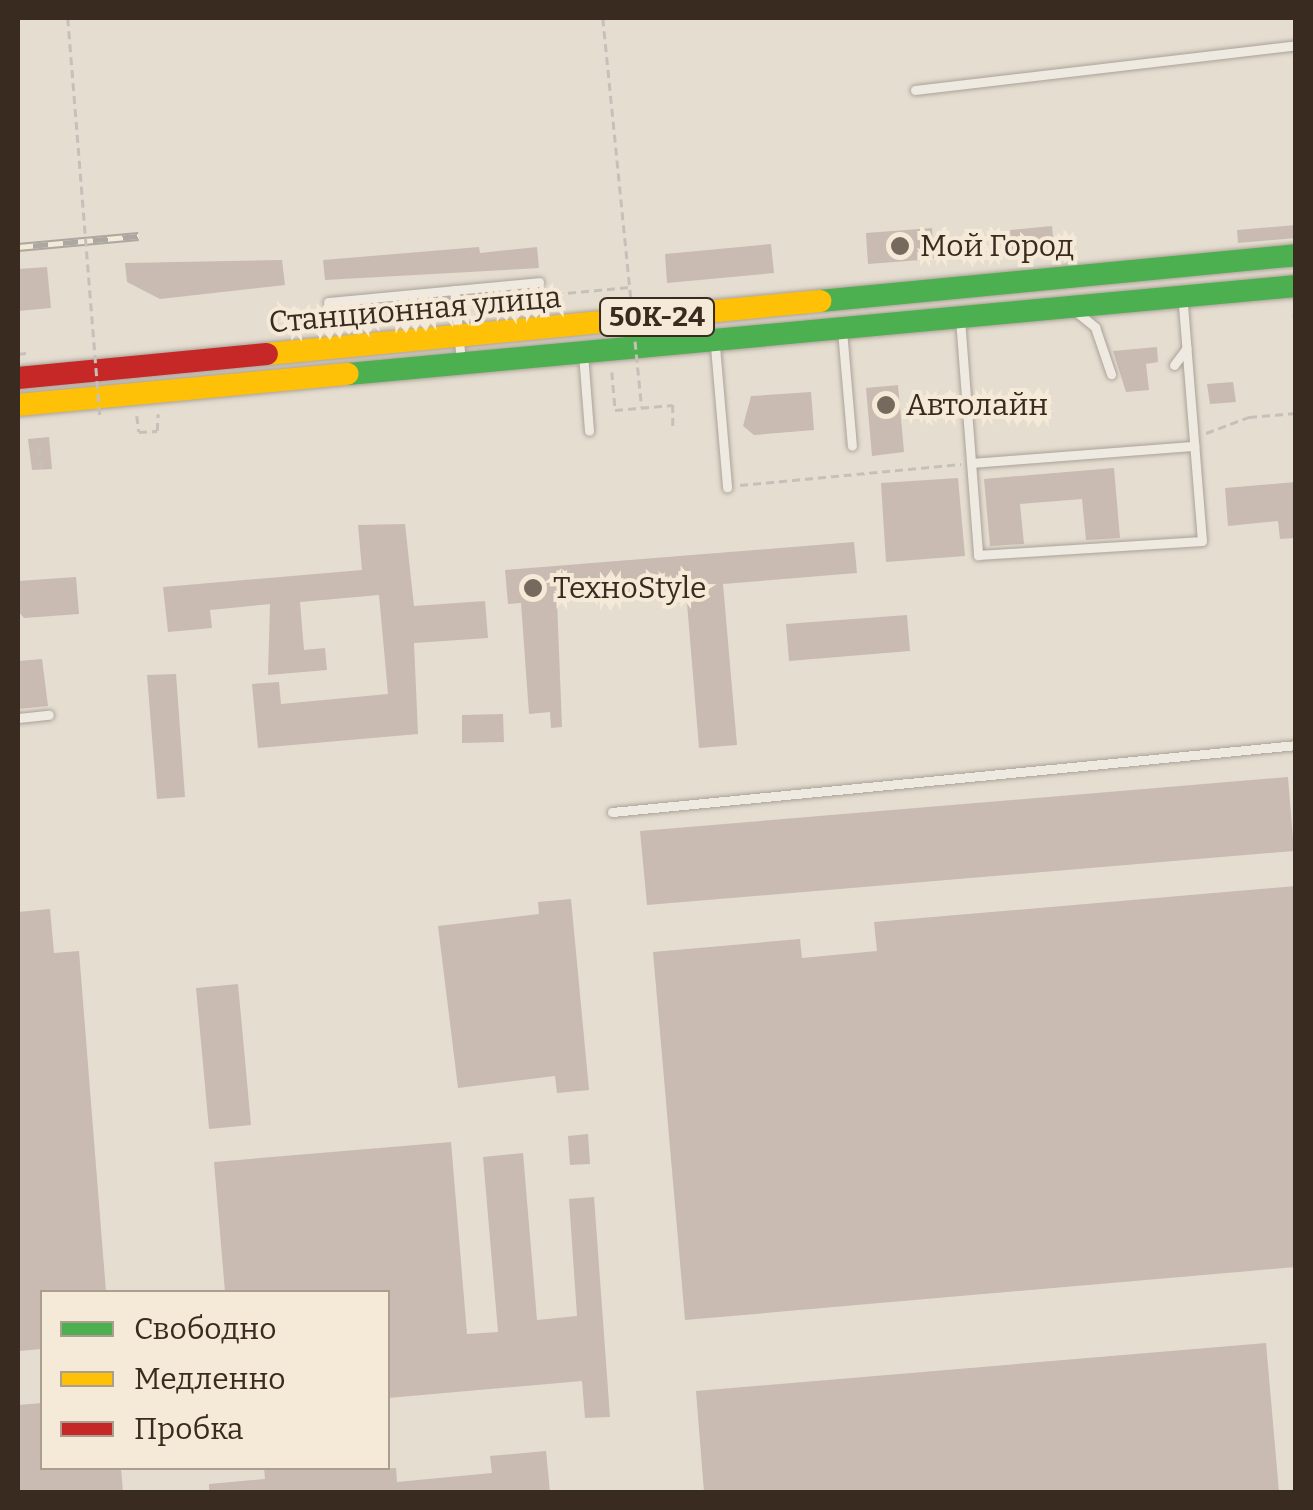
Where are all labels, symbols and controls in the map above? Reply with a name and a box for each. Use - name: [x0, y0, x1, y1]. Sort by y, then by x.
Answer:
- place label: Мой Город: [920, 228, 1074, 264]
- marker: Мой Город: [889, 235, 911, 257]
- street label: Станционная улица: [267, 279, 563, 341]
- road number: 50К-24: [597, 294, 717, 340]
- place label: Автолайн: [906, 387, 1048, 423]
- marker: Автолайн: [875, 394, 897, 416]
- place label: ТехноStyle: [553, 570, 706, 606]
- marker: ТехноStyle: [522, 577, 544, 599]
- legend: [40, 1290, 390, 1470]
- text: Свободно: [134, 1311, 276, 1347]
- text: Медленно: [134, 1361, 286, 1397]
- text: Пробка: [134, 1411, 243, 1447]

